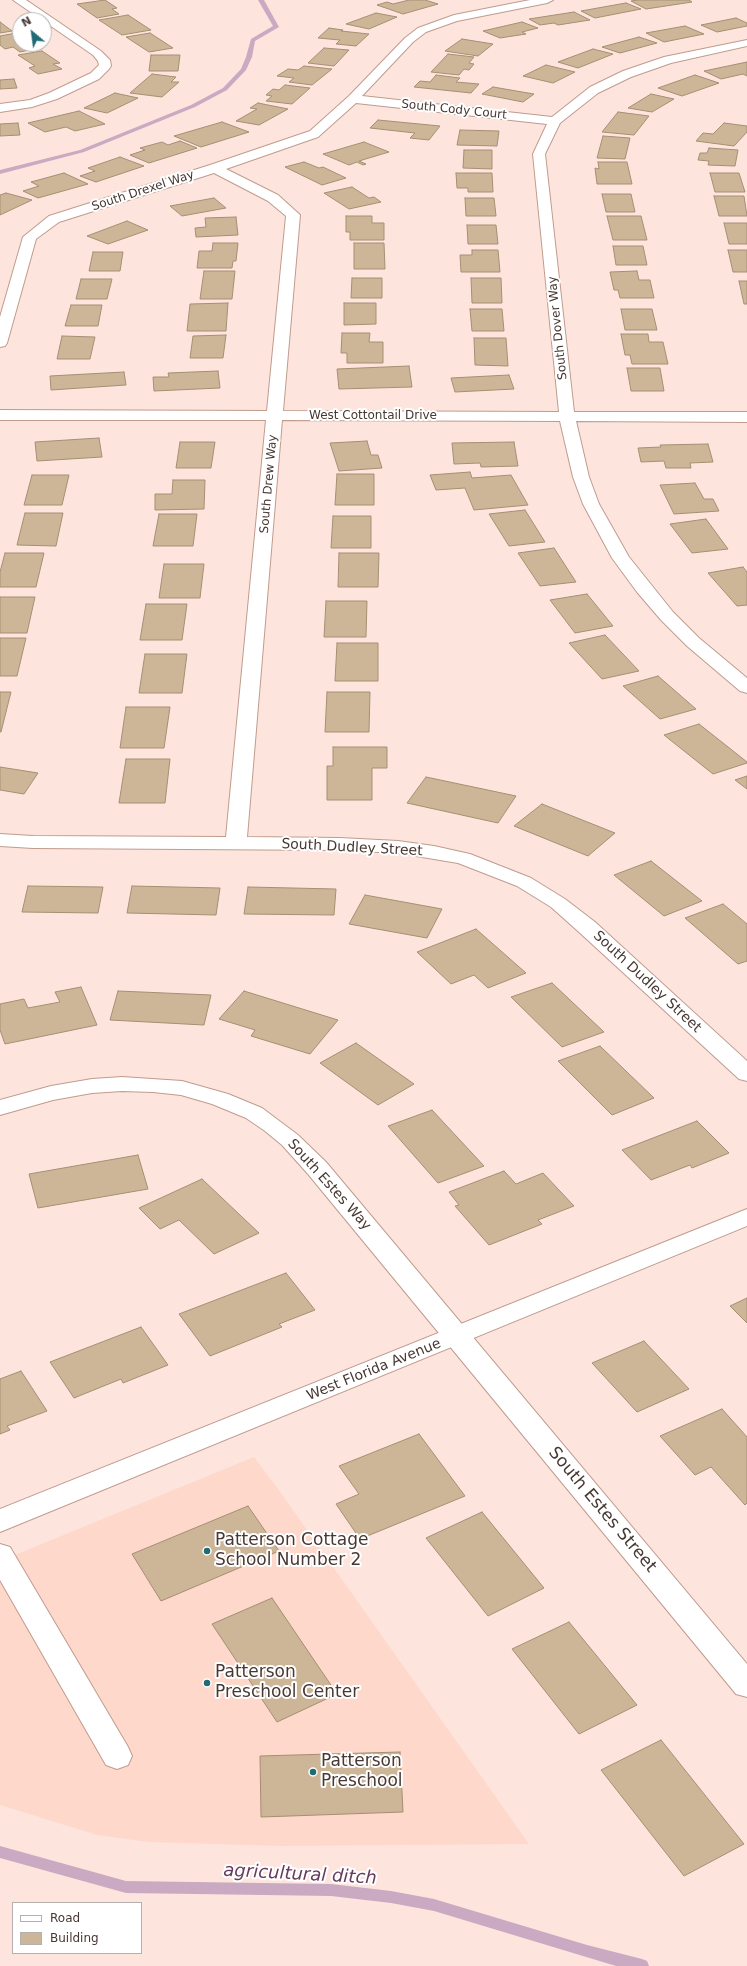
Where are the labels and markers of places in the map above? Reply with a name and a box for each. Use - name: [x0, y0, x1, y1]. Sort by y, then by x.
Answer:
- place label: Patterson Cottage School Number 2: [215, 1531, 368, 1571]
- marker: Patterson Cottage School Number 2: [202, 1546, 212, 1556]
- place label: Patterson Preschool Center: [215, 1663, 359, 1703]
- marker: Patterson Preschool Center: [202, 1678, 212, 1688]
- place label: Patterson Preschool: [321, 1752, 403, 1792]
- marker: Patterson Preschool: [308, 1767, 318, 1777]

